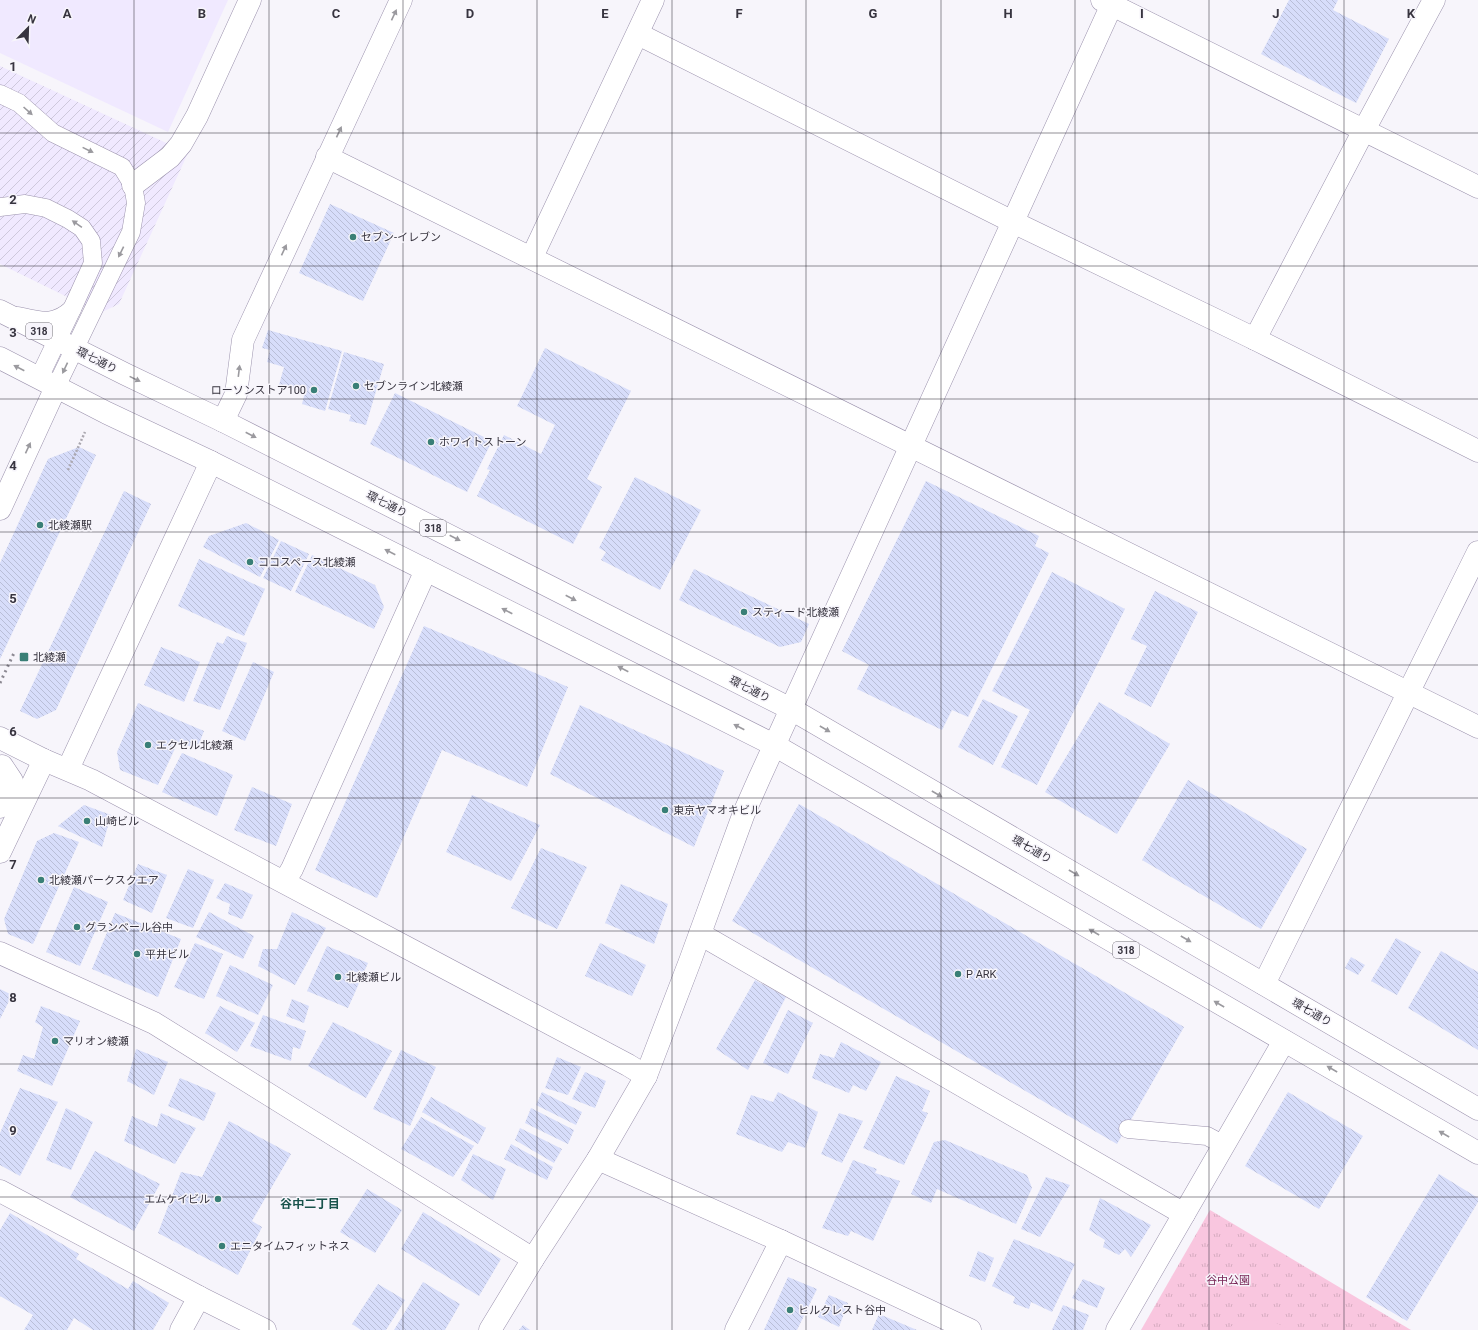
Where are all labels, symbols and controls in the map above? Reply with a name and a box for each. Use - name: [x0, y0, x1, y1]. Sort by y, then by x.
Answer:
- text: A: [63, 6, 72, 21]
- text: B: [198, 6, 206, 21]
- text: C: [332, 6, 341, 21]
- text: D: [466, 6, 474, 21]
- text: E: [601, 6, 609, 21]
- text: F: [735, 6, 743, 21]
- text: G: [869, 6, 878, 21]
- text: H: [1003, 6, 1013, 21]
- text: I: [1140, 6, 1144, 21]
- text: J: [1272, 6, 1280, 21]
- text: K: [1407, 6, 1416, 21]
- north arrow: [8, 8, 48, 48]
- one-way arrow: [391, 9, 397, 20]
- text: N: [26, 12, 38, 27]
- text: 1: [9, 59, 17, 74]
- one-way arrow: [23, 106, 33, 115]
- one-way arrow: [336, 127, 342, 138]
- one-way arrow: [82, 147, 93, 153]
- text: 2: [9, 192, 17, 207]
- one-way arrow: [71, 220, 82, 228]
- place label: セブン-イレブン: [361, 231, 441, 244]
- marker: セブン-イレブン: [348, 232, 358, 242]
- one-way arrow: [281, 245, 287, 256]
- one-way arrow: [118, 247, 124, 258]
- road number: 318: [26, 323, 52, 339]
- text: 3: [9, 325, 17, 340]
- street label: 環七通り: [74, 345, 119, 376]
- one-way arrow: [62, 362, 68, 374]
- one-way arrow: [14, 365, 25, 371]
- one-way arrow: [236, 365, 242, 377]
- one-way arrow: [129, 376, 140, 382]
- place label: セブンライン北綾瀬: [364, 380, 463, 393]
- marker: セブンライン北綾瀬: [351, 381, 361, 391]
- place label: ローソンストア100: [211, 384, 306, 397]
- marker: ローソンストア100: [309, 385, 319, 395]
- one-way arrow: [246, 432, 257, 439]
- place label: ホワイトストーン: [439, 436, 526, 449]
- marker: ホワイトストーン: [426, 437, 436, 447]
- one-way arrow: [25, 442, 31, 454]
- text: 4: [9, 458, 17, 473]
- street label: 環七通り: [364, 489, 409, 520]
- place label: 北綾瀬駅: [48, 519, 92, 532]
- marker: 北綾瀬駅: [35, 520, 45, 530]
- road number: 318: [420, 520, 446, 536]
- one-way arrow: [449, 535, 461, 542]
- one-way arrow: [385, 549, 396, 556]
- place label: ココスペース北綾瀬: [258, 556, 356, 569]
- marker: ココスペース北綾瀬: [245, 557, 255, 567]
- text: 5: [9, 591, 17, 606]
- one-way arrow: [565, 594, 576, 601]
- place label: スティード北綾瀬: [752, 606, 839, 619]
- marker: スティード北綾瀬: [739, 607, 749, 617]
- one-way arrow: [501, 608, 512, 614]
- marker: 北綾瀬: [18, 651, 30, 663]
- place label: 北綾瀬: [33, 651, 66, 664]
- one-way arrow: [617, 666, 629, 672]
- street label: 環七通り: [727, 674, 772, 705]
- text: 6: [9, 724, 17, 739]
- one-way arrow: [733, 724, 745, 730]
- one-way arrow: [819, 725, 831, 732]
- place label: エクセル北綾瀬: [156, 739, 233, 752]
- marker: エクセル北綾瀬: [143, 740, 153, 750]
- one-way arrow: [931, 790, 943, 797]
- place label: 東京ヤマオキビル: [673, 804, 761, 817]
- marker: 東京ヤマオキビル: [660, 805, 670, 815]
- place label: 山崎ビル: [95, 815, 139, 828]
- marker: 山崎ビル: [82, 816, 92, 826]
- street label: 環七通り: [1009, 833, 1054, 866]
- text: 7: [9, 857, 17, 872]
- one-way arrow: [1068, 870, 1080, 877]
- place label: 北綾瀬パークスクエア: [49, 874, 159, 887]
- marker: 北綾瀬パークスクエア: [36, 875, 46, 885]
- place label: グランベール谷中: [85, 921, 173, 934]
- marker: グランベール谷中: [72, 922, 82, 932]
- one-way arrow: [1089, 928, 1100, 935]
- one-way arrow: [1180, 935, 1192, 942]
- road number: 318: [1113, 942, 1139, 958]
- place label: 平井ビル: [145, 948, 189, 961]
- marker: 平井ビル: [132, 949, 142, 959]
- place label: P ARK: [966, 968, 997, 981]
- marker: P ARK: [953, 969, 963, 979]
- place label: 北綾瀬ビル: [346, 971, 401, 984]
- marker: 北綾瀬ビル: [333, 972, 343, 982]
- text: 8: [9, 990, 17, 1005]
- street label: 環七通り: [1289, 996, 1334, 1029]
- one-way arrow: [1213, 1000, 1225, 1007]
- place label: マリオン綾瀬: [63, 1035, 129, 1048]
- marker: マリオン綾瀬: [50, 1036, 60, 1046]
- one-way arrow: [1326, 1065, 1337, 1072]
- text: 9: [9, 1123, 17, 1138]
- one-way arrow: [1438, 1130, 1450, 1137]
- place label: エムケイビル: [144, 1193, 210, 1206]
- marker: エムケイビル: [213, 1194, 223, 1204]
- district label: 谷中二丁目: [280, 1197, 340, 1211]
- place label: エニタイムフィットネス: [230, 1240, 350, 1253]
- marker: エニタイムフィットネス: [217, 1241, 227, 1251]
- park label: 谷中公園: [1206, 1274, 1250, 1287]
- place label: ヒルクレスト谷中: [798, 1304, 886, 1317]
- marker: ヒルクレスト谷中: [785, 1305, 795, 1315]

